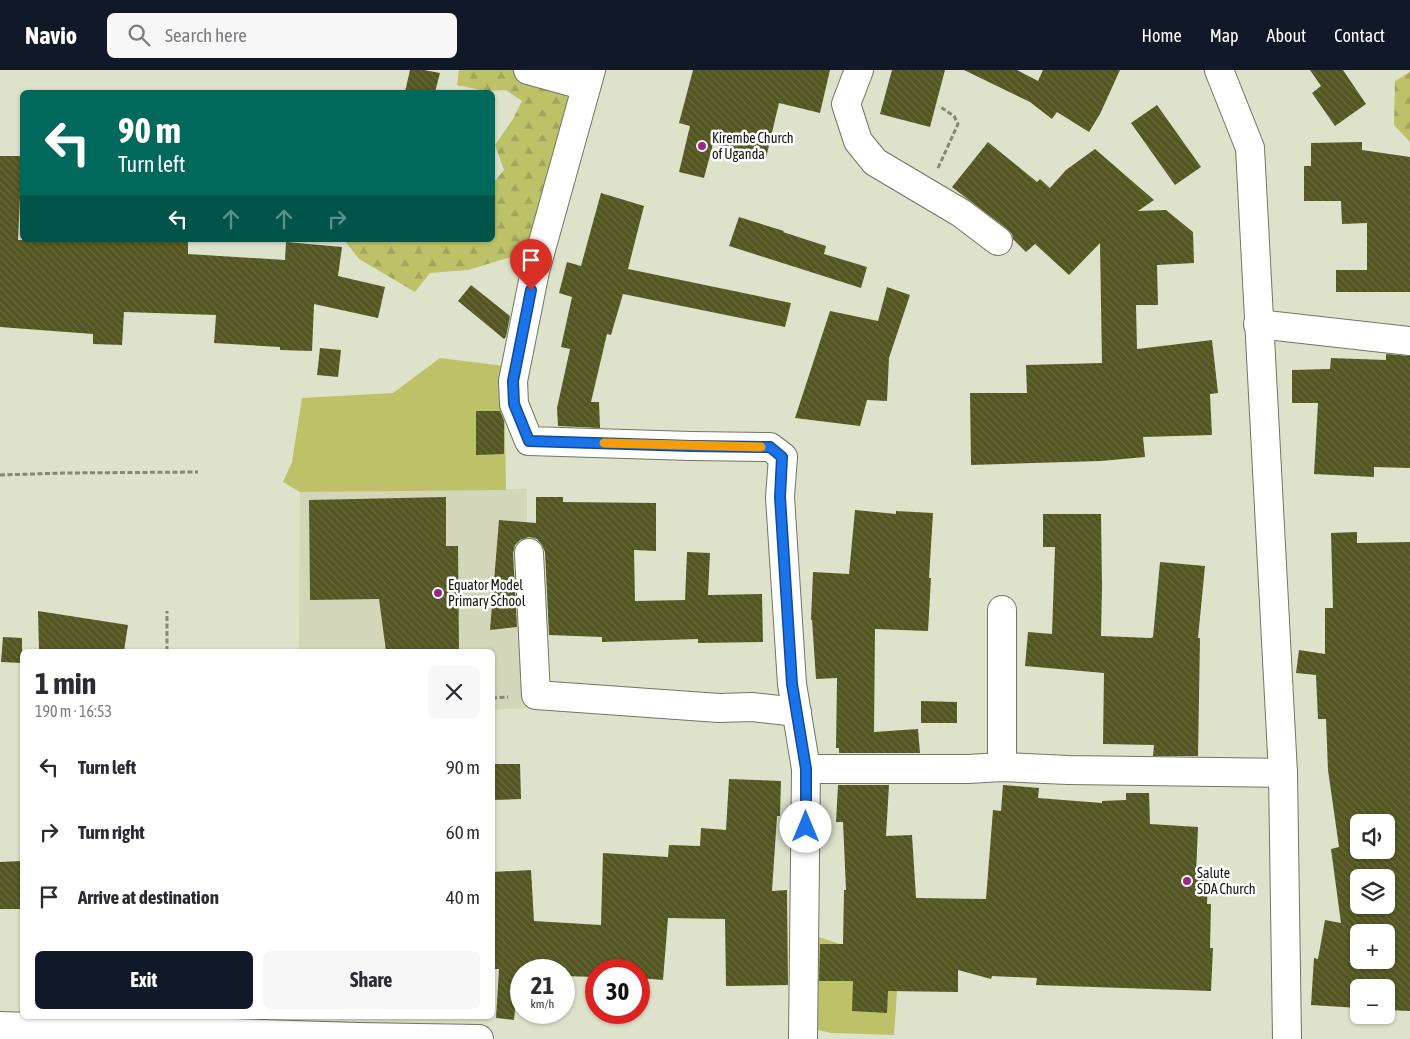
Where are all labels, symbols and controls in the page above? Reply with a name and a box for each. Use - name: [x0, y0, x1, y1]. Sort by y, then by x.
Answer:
- search box: [107, 13, 457, 58]
- icon: search: [125, 21, 153, 49]
- text: Navio: [25, 22, 77, 49]
- text: Search here: [165, 24, 247, 46]
- text: Home: [1142, 25, 1182, 46]
- text: Map: [1210, 25, 1239, 46]
- text: About: [1267, 25, 1306, 46]
- text: Contact: [1334, 25, 1385, 46]
- icon: left: [35, 110, 100, 175]
- text: 90 m: [118, 110, 181, 150]
- place label: Kirembe Church of Uganda: [712, 130, 794, 162]
- marker: Kirembe Church of Uganda: [696, 140, 708, 152]
- text: Turn left: [118, 151, 185, 177]
- icon: left: [164, 205, 192, 233]
- icon: ahead: [217, 205, 245, 233]
- icon: ahead: [270, 205, 298, 233]
- icon: right: [323, 205, 351, 233]
- pin: [510, 239, 552, 290]
- icon: arrive: [517, 246, 545, 274]
- place label: Equator Model Primary School: [448, 577, 526, 609]
- marker: Equator Model Primary School: [432, 587, 444, 599]
- text: 1 min: [35, 666, 96, 700]
- button: close: [428, 666, 480, 718]
- text: 190 m · 16:53: [35, 702, 112, 720]
- icon: left: [35, 753, 63, 781]
- text: Turn left: [78, 756, 136, 778]
- text: 90 m: [446, 756, 480, 778]
- position arrow: [779, 800, 831, 852]
- map controls: [1350, 814, 1395, 1024]
- button: sound: [1350, 814, 1395, 859]
- icon: right: [35, 818, 63, 846]
- text: Turn right: [78, 821, 145, 843]
- text: 60 m: [446, 821, 480, 843]
- place label: Salute SDA Church: [1197, 865, 1255, 897]
- button: layers: [1350, 869, 1395, 914]
- marker: Salute SDA Church: [1181, 875, 1193, 887]
- icon: arrive: [35, 883, 63, 911]
- text: Arrive at destination: [78, 886, 219, 908]
- text: 40 m: [446, 886, 480, 908]
- button: +: [1350, 924, 1395, 969]
- button: Exit: [35, 951, 253, 1009]
- button: Share: [263, 951, 480, 1009]
- speed limit sign: 30: [585, 959, 650, 1024]
- text: 21: [531, 971, 554, 999]
- button: −: [1350, 979, 1395, 1024]
- text: km/h: [531, 997, 554, 1011]

